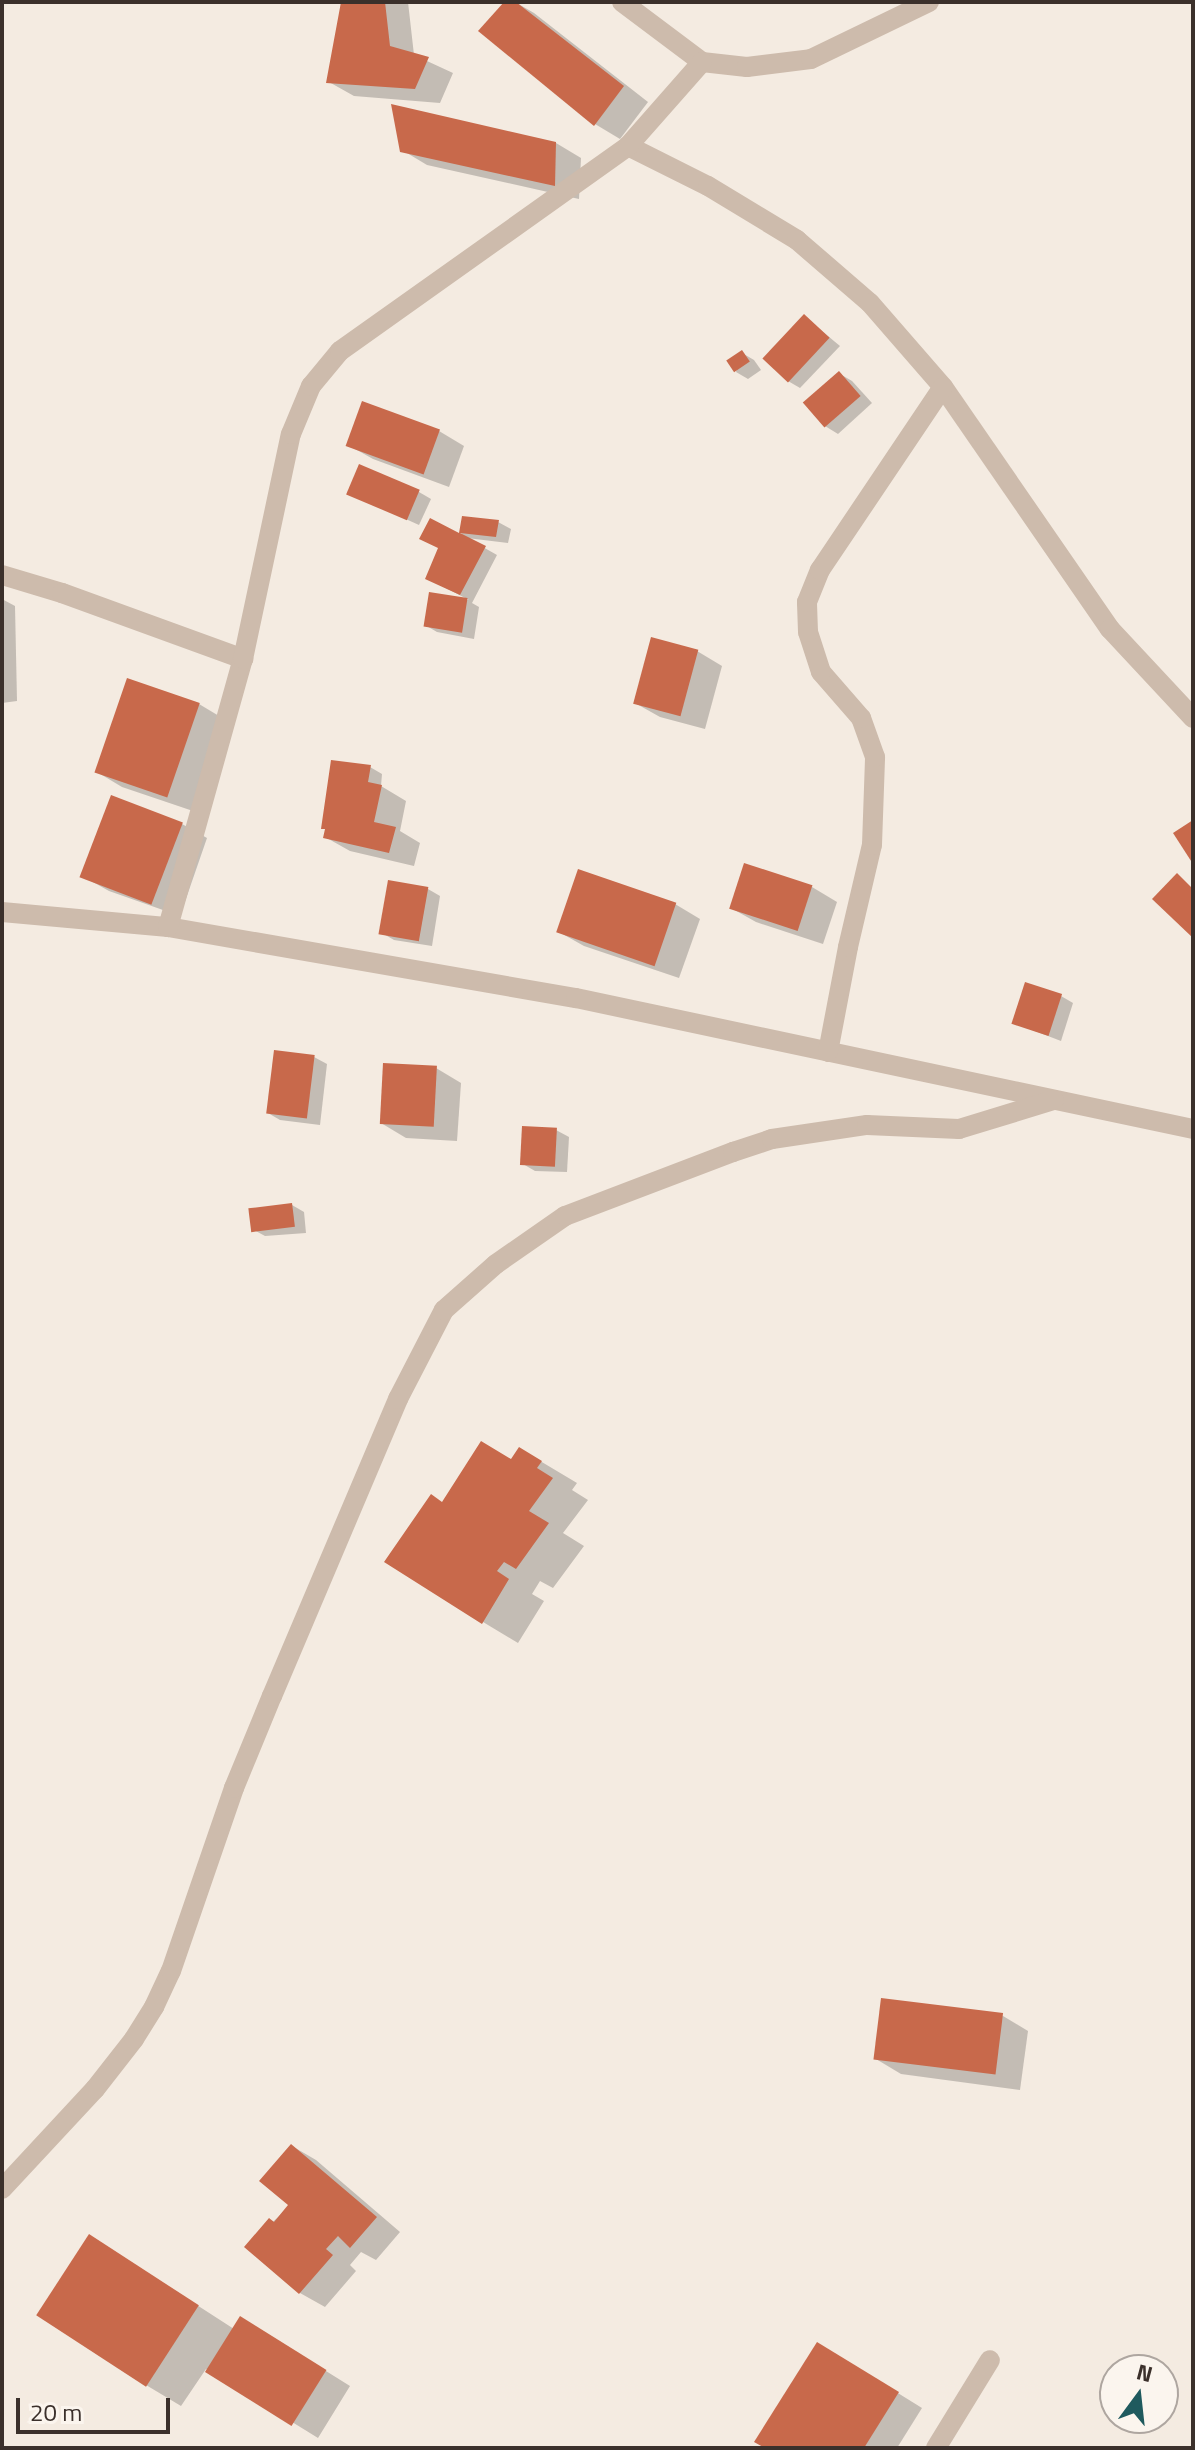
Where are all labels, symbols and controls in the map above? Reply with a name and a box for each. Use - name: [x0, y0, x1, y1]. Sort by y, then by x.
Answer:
- north arrow: [1099, 2354, 1179, 2434]
- text: N: [1133, 2354, 1156, 2391]
- scale bar: [20, 2382, 174, 2432]
- text: 20 m: [30, 2394, 82, 2430]

